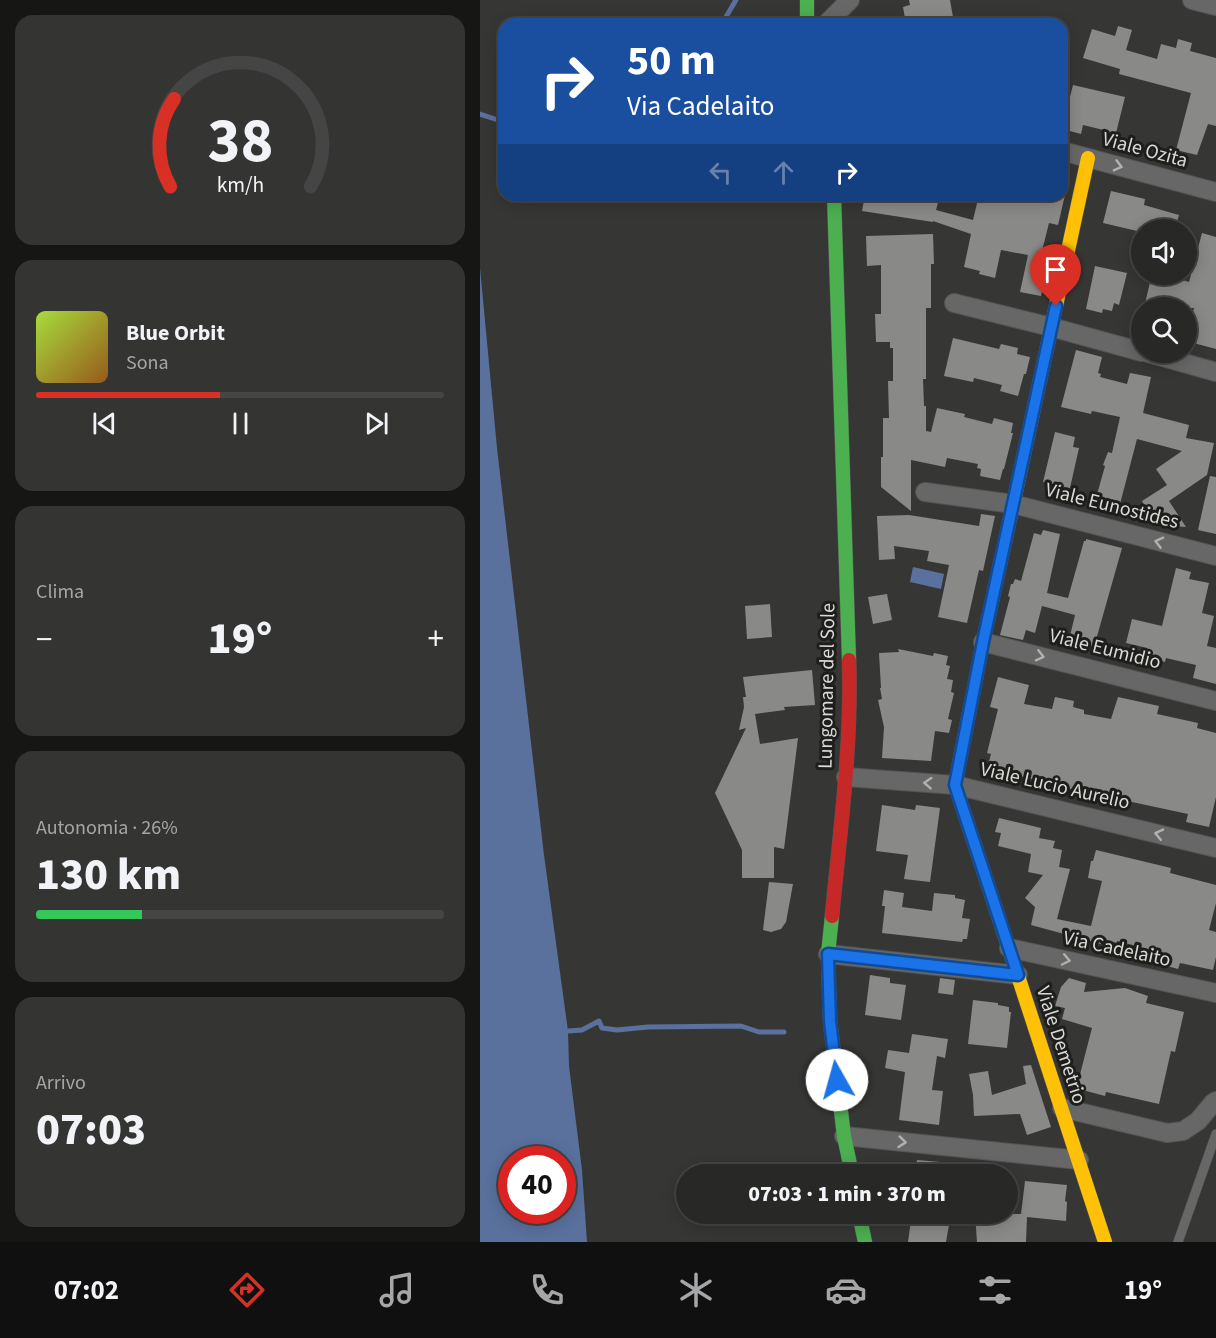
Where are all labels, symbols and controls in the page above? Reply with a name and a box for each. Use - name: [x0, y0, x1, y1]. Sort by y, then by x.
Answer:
- text: 50 m: [627, 31, 716, 91]
- icon: right: [528, 42, 606, 120]
- text: Via Cadelaito: [627, 87, 774, 126]
- text: 38: [207, 97, 273, 186]
- street label: Viale Ozita: [1099, 125, 1191, 175]
- icon: left: [704, 156, 737, 189]
- icon: ahead: [767, 156, 800, 189]
- icon: right: [830, 156, 863, 189]
- one-way arrow: [1113, 159, 1123, 172]
- text: km/h: [216, 171, 264, 202]
- map controls: [1131, 219, 1197, 363]
- button: sound: [1131, 219, 1197, 285]
- pin: [1030, 244, 1081, 306]
- icon: arrive: [1039, 253, 1072, 286]
- button: search: [1131, 297, 1197, 363]
- text: Blue Orbit: [126, 317, 225, 349]
- text: Sona: [126, 349, 169, 377]
- icon: previous: [88, 407, 121, 440]
- icon: pause: [224, 407, 257, 440]
- icon: next: [360, 407, 393, 440]
- street label: Viale Eunostides: [1042, 476, 1182, 536]
- one-way arrow: [1154, 536, 1164, 549]
- text: Clima: [36, 578, 84, 606]
- street label: Lungomare del Sole: [812, 603, 842, 769]
- text: 19°: [208, 607, 272, 671]
- text: −: [36, 616, 52, 663]
- text: +: [428, 616, 444, 663]
- street label: Viale Eumidio: [1046, 622, 1164, 676]
- one-way arrow: [1035, 649, 1045, 662]
- street label: Viale Lucio Aurelio: [977, 755, 1133, 817]
- one-way arrow: [923, 777, 932, 790]
- text: Autonomia · 26%: [36, 814, 178, 842]
- one-way arrow: [1154, 828, 1164, 841]
- text: 130 km: [36, 843, 181, 907]
- street label: Via Cadelaito: [1061, 924, 1173, 974]
- one-way arrow: [1061, 953, 1071, 966]
- street label: Viale Demetrio: [1029, 983, 1093, 1107]
- position arrow: [805, 1048, 869, 1112]
- text: Arrivo: [36, 1069, 86, 1097]
- text: 07:03: [36, 1098, 146, 1162]
- one-way arrow: [898, 1135, 907, 1148]
- speed limit sign: 40: [498, 1146, 576, 1224]
- text: 07:03 · 1 min · 370 m: [748, 1178, 946, 1210]
- icon: directions: [226, 1269, 268, 1311]
- icon: music: [376, 1269, 418, 1311]
- icon: phone: [526, 1269, 568, 1311]
- icon: climate: [675, 1269, 717, 1311]
- icon: car: [825, 1269, 867, 1311]
- icon: filters: [974, 1269, 1016, 1311]
- text: 07:02: [54, 1271, 119, 1310]
- text: 19°: [1124, 1271, 1162, 1310]

